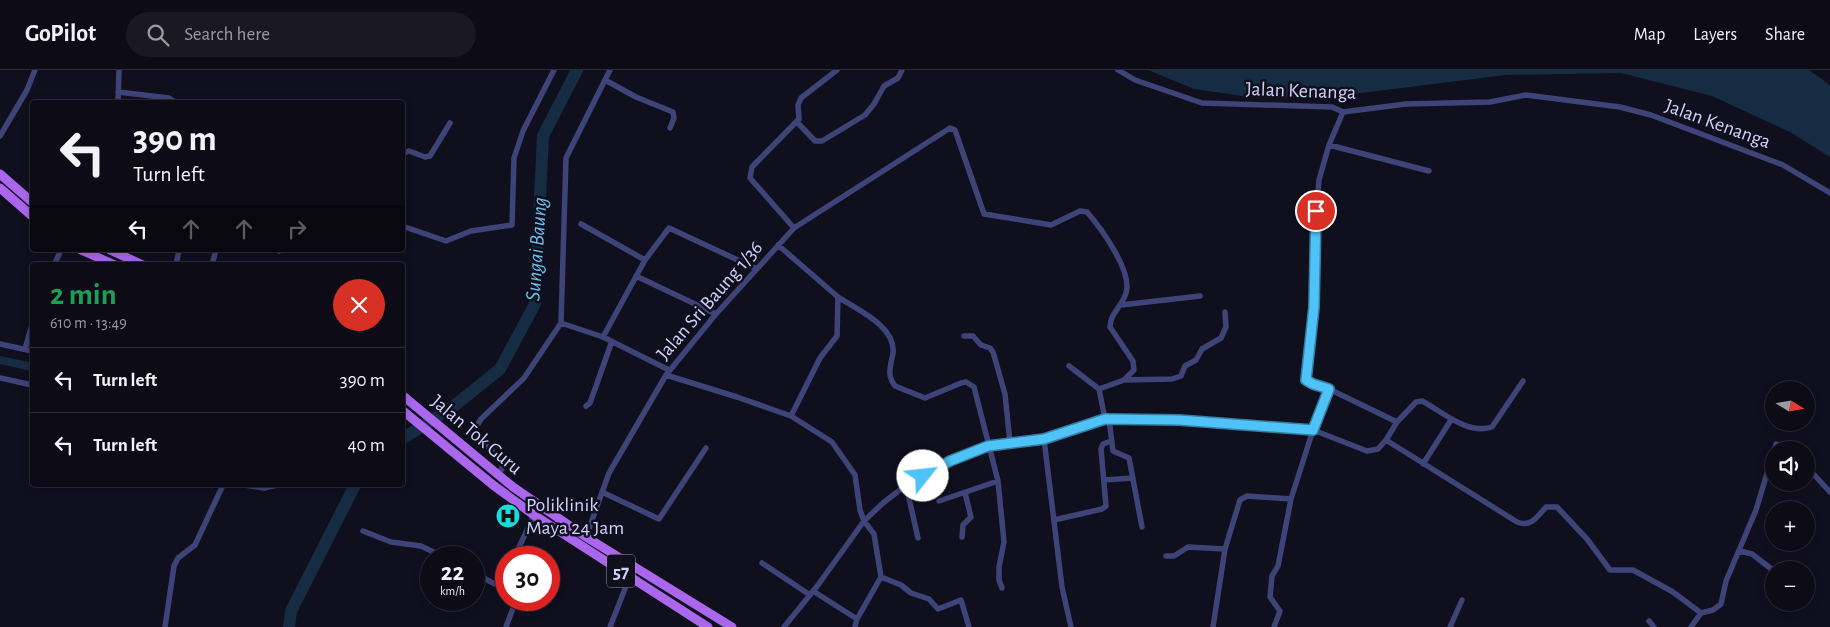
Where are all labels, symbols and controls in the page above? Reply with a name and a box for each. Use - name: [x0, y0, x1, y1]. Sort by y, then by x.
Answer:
- search box: [126, 12, 476, 57]
- icon: search: [144, 21, 172, 49]
- text: GoPilot: [25, 22, 96, 46]
- text: Search here: [184, 25, 270, 44]
- text: Map: [1634, 26, 1665, 44]
- text: Layers: [1693, 26, 1737, 44]
- text: Share: [1765, 26, 1805, 44]
- street label: Jalan Kenanga: [1245, 79, 1357, 103]
- street label: Jalan Kenanga: [1662, 96, 1773, 152]
- icon: left: [50, 120, 115, 185]
- text: 390 m: [133, 122, 217, 157]
- text: Turn left: [133, 163, 205, 185]
- pin: [1295, 190, 1337, 232]
- water label: Sungai Baung: [522, 196, 551, 302]
- icon: arrive: [1302, 197, 1330, 225]
- icon: left: [124, 215, 152, 243]
- icon: ahead: [177, 215, 205, 243]
- icon: ahead: [230, 215, 258, 243]
- icon: right: [283, 215, 311, 243]
- street label: Jalan Sri Baung 1/36: [653, 237, 767, 364]
- button: close: [333, 279, 385, 331]
- text: 2 min: [50, 280, 117, 310]
- text: 610 m · 13:49: [50, 315, 127, 331]
- icon: left: [50, 366, 78, 394]
- text: Turn left: [93, 371, 157, 390]
- text: 390 m: [340, 371, 385, 390]
- north arrow: [1765, 381, 1815, 431]
- map controls: [1765, 381, 1815, 611]
- street label: Jalan Tok Guru: [427, 391, 526, 478]
- icon: left: [50, 431, 78, 459]
- text: Turn left: [93, 436, 157, 455]
- text: 40 m: [347, 436, 385, 455]
- button: sound: [1765, 441, 1815, 491]
- position arrow: [896, 449, 948, 501]
- place label: Poliklinik Maya 24 Jam: [526, 495, 624, 538]
- button: +: [1765, 501, 1815, 551]
- hospital icon: Poliklinik Maya 24 Jam: [495, 503, 521, 529]
- speed limit sign: 30: [495, 546, 560, 611]
- road number: 57: [607, 554, 635, 588]
- text: 22: [441, 560, 464, 585]
- button: −: [1765, 561, 1815, 611]
- text: km/h: [440, 585, 465, 597]

